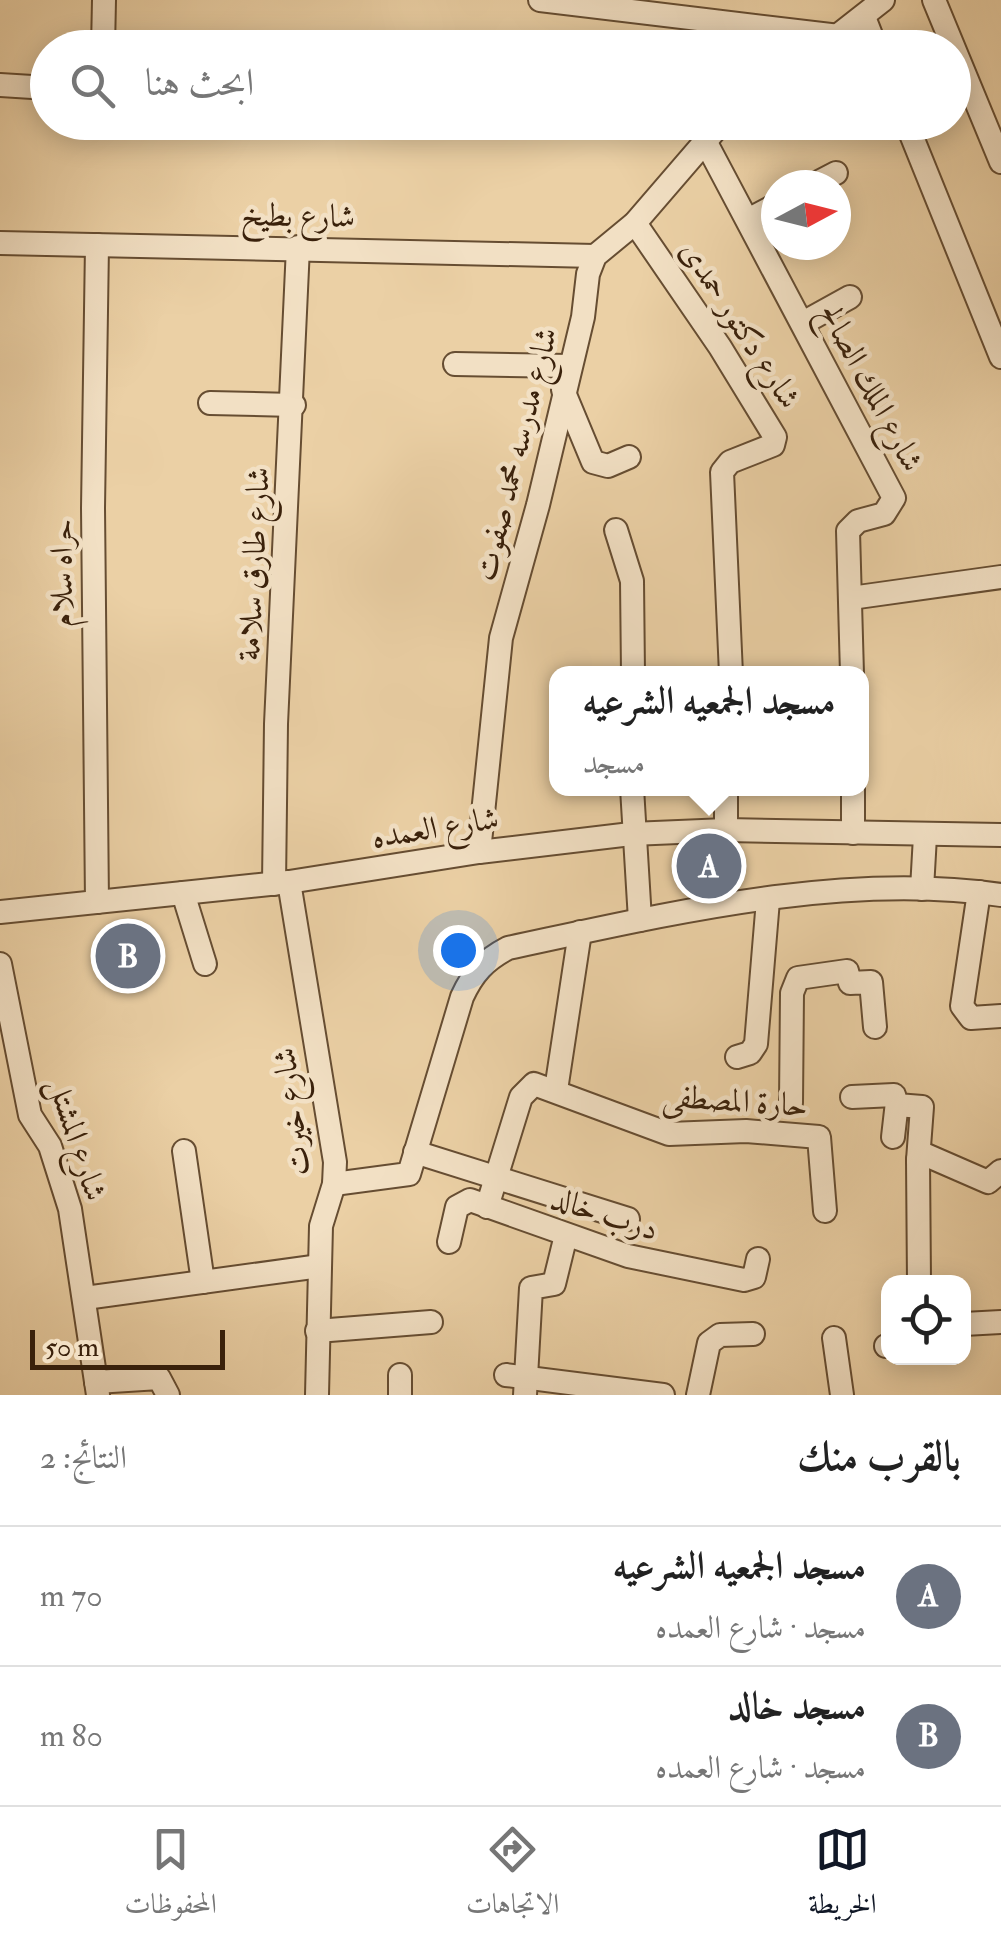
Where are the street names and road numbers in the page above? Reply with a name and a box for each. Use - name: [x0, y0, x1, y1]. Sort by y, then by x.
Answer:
- street label: شارع بطيخ: [240, 195, 355, 244]
- street label: شارع دكتور حمدى: [666, 233, 809, 420]
- street label: شارع الملك الصالح: [805, 296, 932, 481]
- street label: شارع مدرسه محمد صفوت: [465, 323, 573, 587]
- street label: شارع طارق سلامة: [229, 466, 285, 662]
- street label: حراه سلام: [42, 519, 89, 627]
- street label: شارع العمده: [369, 798, 503, 864]
- street label: شارع خيرت: [264, 1045, 326, 1178]
- street label: شارع المشتل: [33, 1073, 116, 1208]
- street label: حارة المصطفى: [661, 1076, 809, 1128]
- street label: درب خالد: [546, 1178, 663, 1250]

